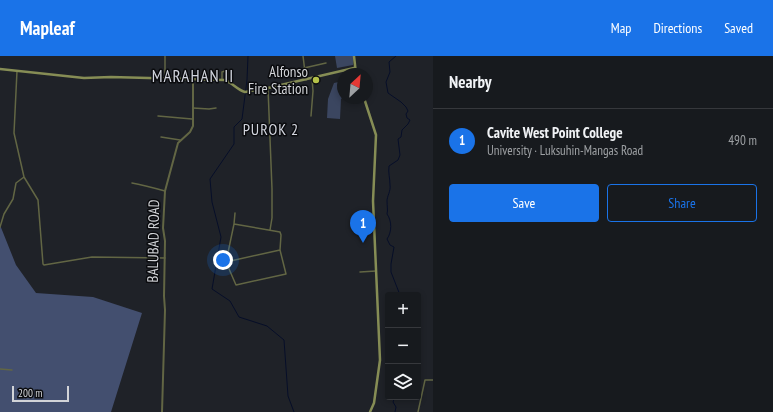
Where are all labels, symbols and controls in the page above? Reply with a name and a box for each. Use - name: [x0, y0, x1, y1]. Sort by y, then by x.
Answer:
- text: Mapleaf: [20, 16, 75, 40]
- text: Map: [611, 19, 631, 37]
- text: Directions: [653, 19, 702, 37]
- text: Saved: [724, 19, 753, 37]
- place label: Alfonso Fire Station: [248, 62, 308, 98]
- district label: MARAHAN II: [152, 65, 234, 87]
- north arrow: [337, 68, 373, 104]
- text: Nearby: [449, 71, 492, 93]
- marker: Alfonso Fire Station: [311, 75, 321, 85]
- district label: PUROK 2: [243, 119, 299, 139]
- text: Cavite West Point College: [487, 123, 623, 142]
- text: 1: [459, 132, 465, 149]
- text: 490 m: [728, 132, 757, 149]
- text: University · Luksuhin-Mangas Road: [487, 142, 643, 159]
- button: Save: [449, 184, 599, 222]
- button: Share: [607, 184, 757, 222]
- street label: BALUBAD ROAD: [143, 199, 163, 283]
- pin: 1: [350, 210, 376, 243]
- your location: [213, 250, 233, 270]
- map controls: [385, 292, 421, 400]
- button: +: [385, 292, 421, 328]
- button: −: [385, 328, 421, 364]
- button: layers: [385, 364, 421, 400]
- scale bar: [12, 384, 69, 403]
- text: 200 m: [18, 386, 42, 400]

